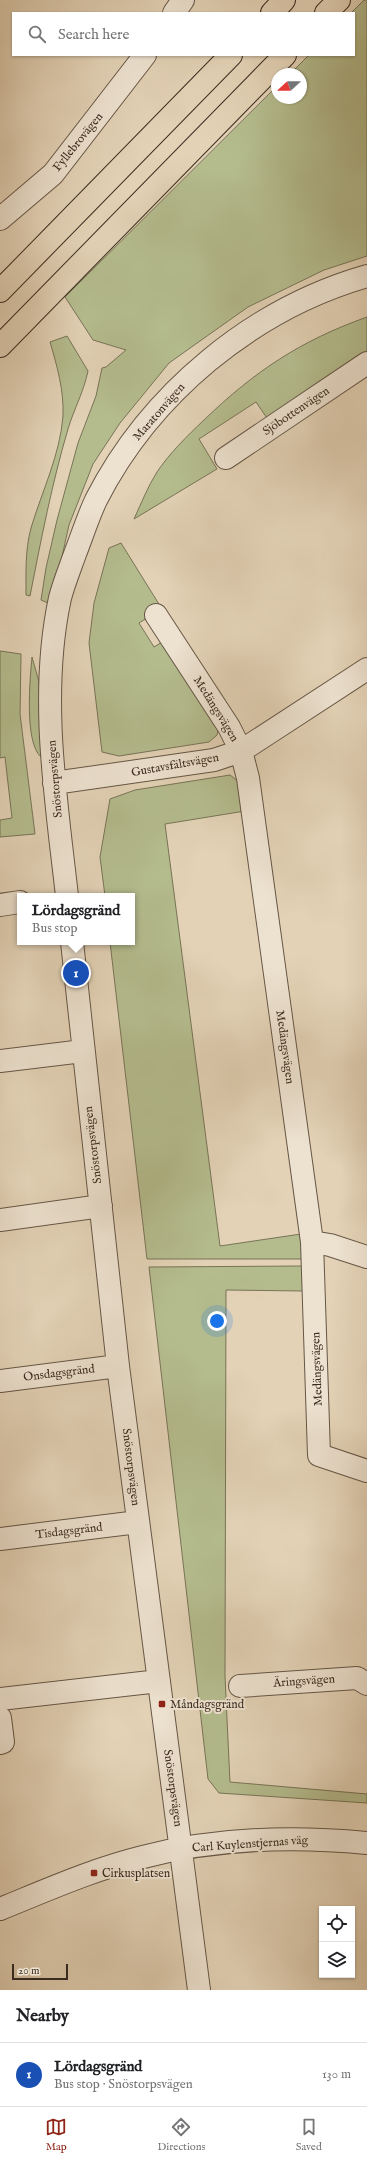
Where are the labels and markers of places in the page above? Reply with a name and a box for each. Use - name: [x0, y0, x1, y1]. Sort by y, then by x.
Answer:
- pin: 1: [63, 958, 89, 988]
- place label: Måndagsgränd: [170, 1697, 245, 1712]
- marker: Måndagsgränd: [157, 1699, 167, 1709]
- place label: Cirkusplatsen: [102, 1866, 171, 1882]
- marker: Cirkusplatsen: [89, 1868, 99, 1878]

